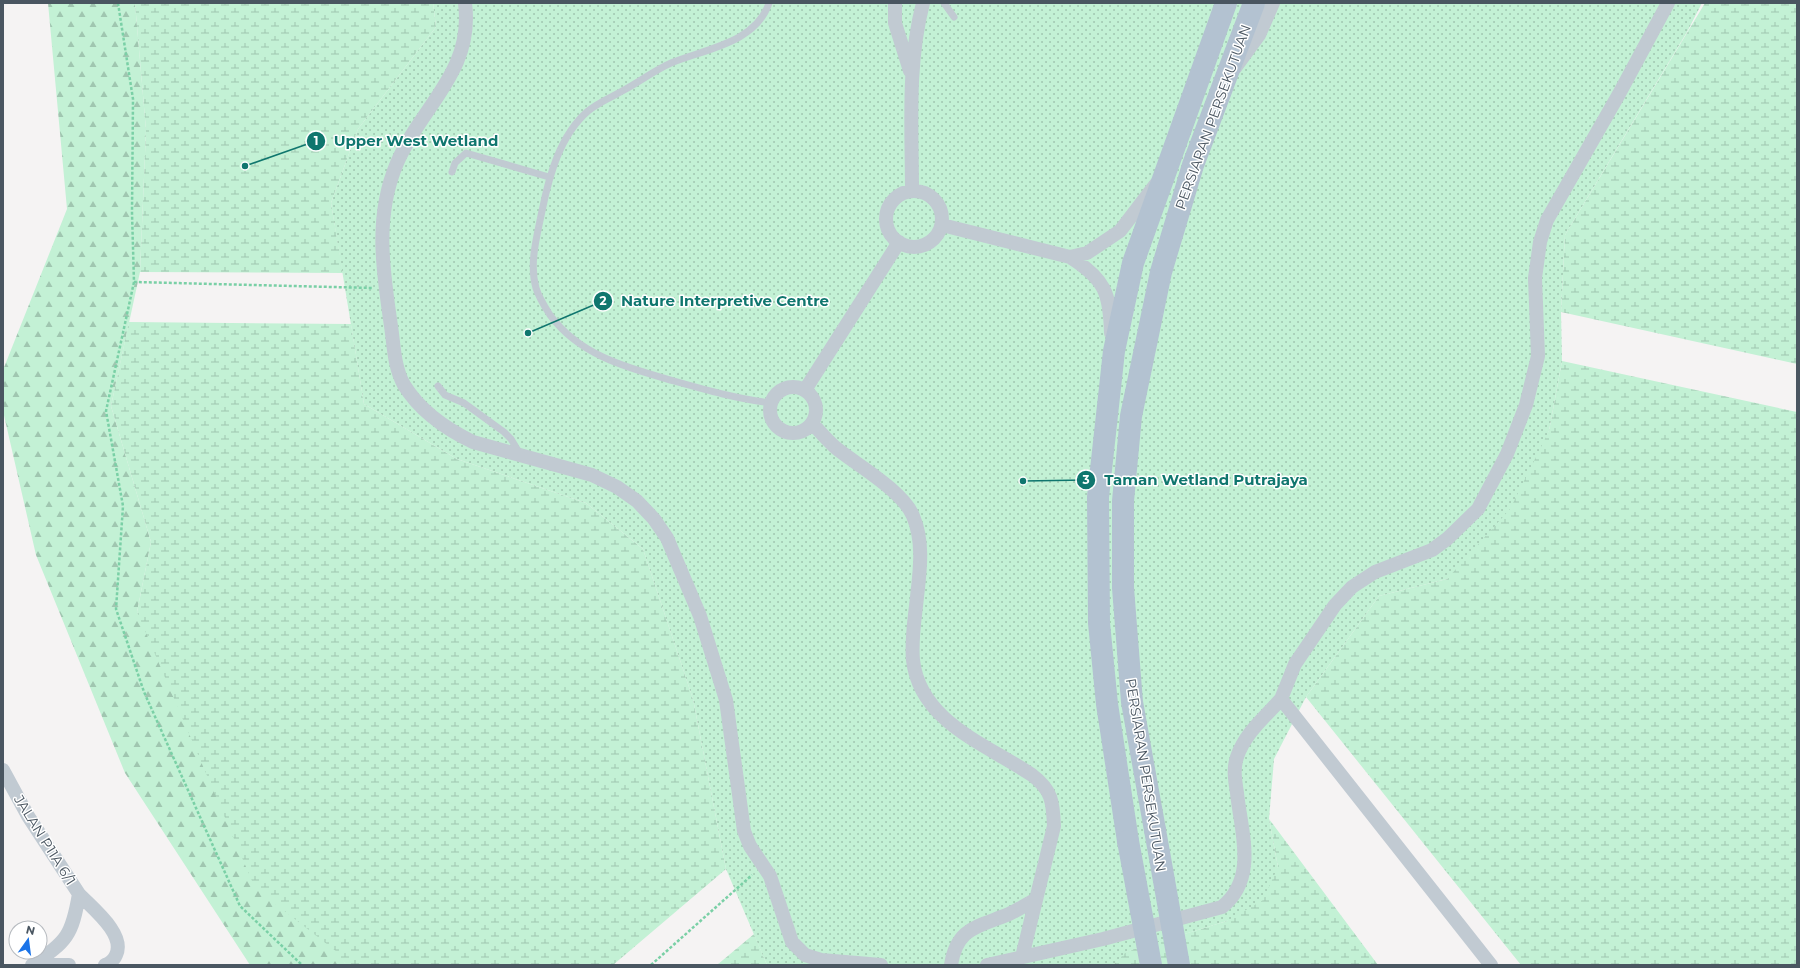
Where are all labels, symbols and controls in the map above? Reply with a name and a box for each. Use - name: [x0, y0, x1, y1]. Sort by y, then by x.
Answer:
- street label: PERSIARAN PERSEKUTUAN: [1171, 22, 1255, 212]
- callout: Upper West Wetland: [306, 127, 507, 154]
- text: Upper West Wetland: [334, 131, 498, 150]
- text: 1: [314, 133, 318, 148]
- callout: Nature Interpretive Centre: [593, 288, 837, 315]
- text: Nature Interpretive Centre: [621, 291, 829, 310]
- text: 2: [599, 293, 607, 308]
- callout: Taman Wetland Putrajaya: [1076, 466, 1316, 493]
- text: Taman Wetland Putrajaya: [1104, 470, 1308, 489]
- text: 3: [1081, 472, 1090, 487]
- street label: PERSIARAN PERSEKUTUAN: [1122, 677, 1170, 873]
- street label: JALAN P11A 6/1: [10, 791, 80, 888]
- north arrow: [8, 920, 48, 960]
- text: N: [24, 922, 36, 938]

